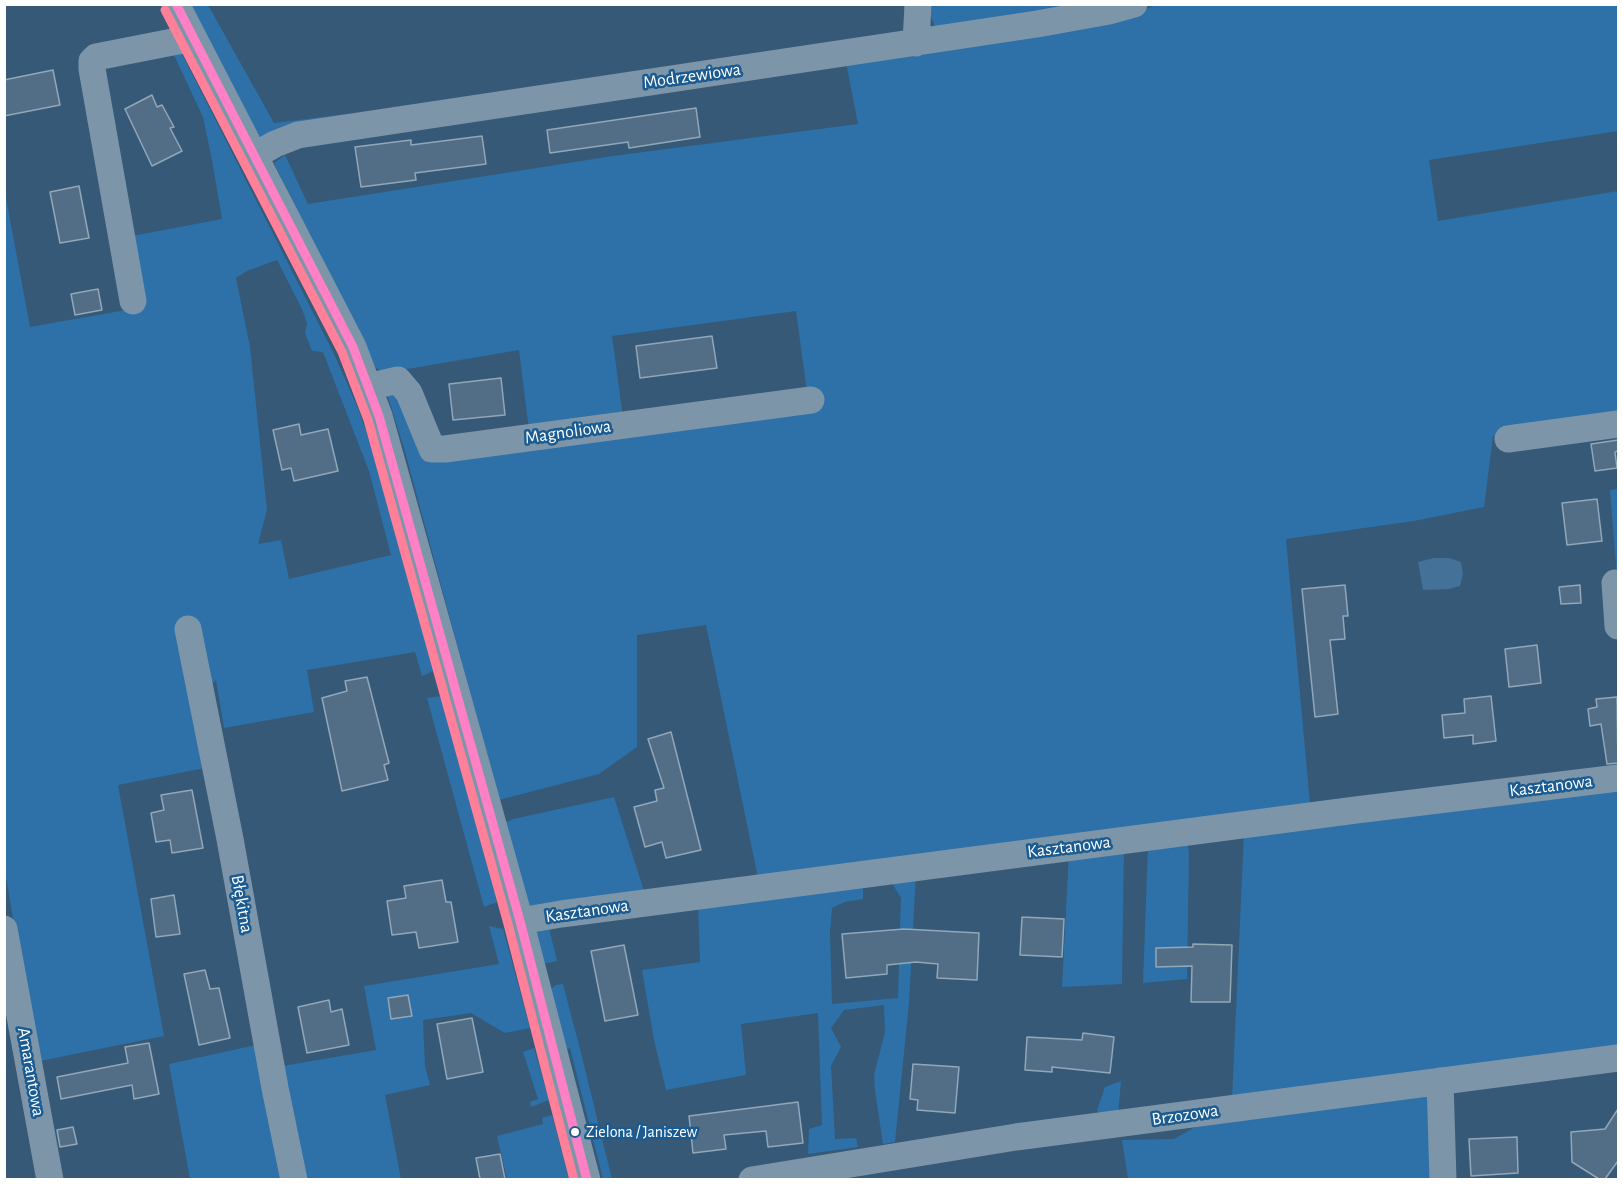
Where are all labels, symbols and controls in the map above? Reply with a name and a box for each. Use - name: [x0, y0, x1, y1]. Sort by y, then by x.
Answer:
- street label: Modrzewiowa: [642, 58, 742, 94]
- street label: Magnoliowa: [524, 415, 612, 449]
- street label: Kasztanowa: [1508, 770, 1594, 802]
- street label: Kasztanowa: [1026, 831, 1112, 863]
- street label: Błękitna: [226, 873, 258, 935]
- street label: Kasztanowa: [544, 894, 630, 928]
- street label: Amarantowa: [13, 1026, 49, 1118]
- street label: Brzozowa: [1150, 1100, 1220, 1130]
- place label: Zielona / Janiszew: [586, 1122, 697, 1142]
- marker: Zielona / Janiszew: [569, 1126, 581, 1138]

